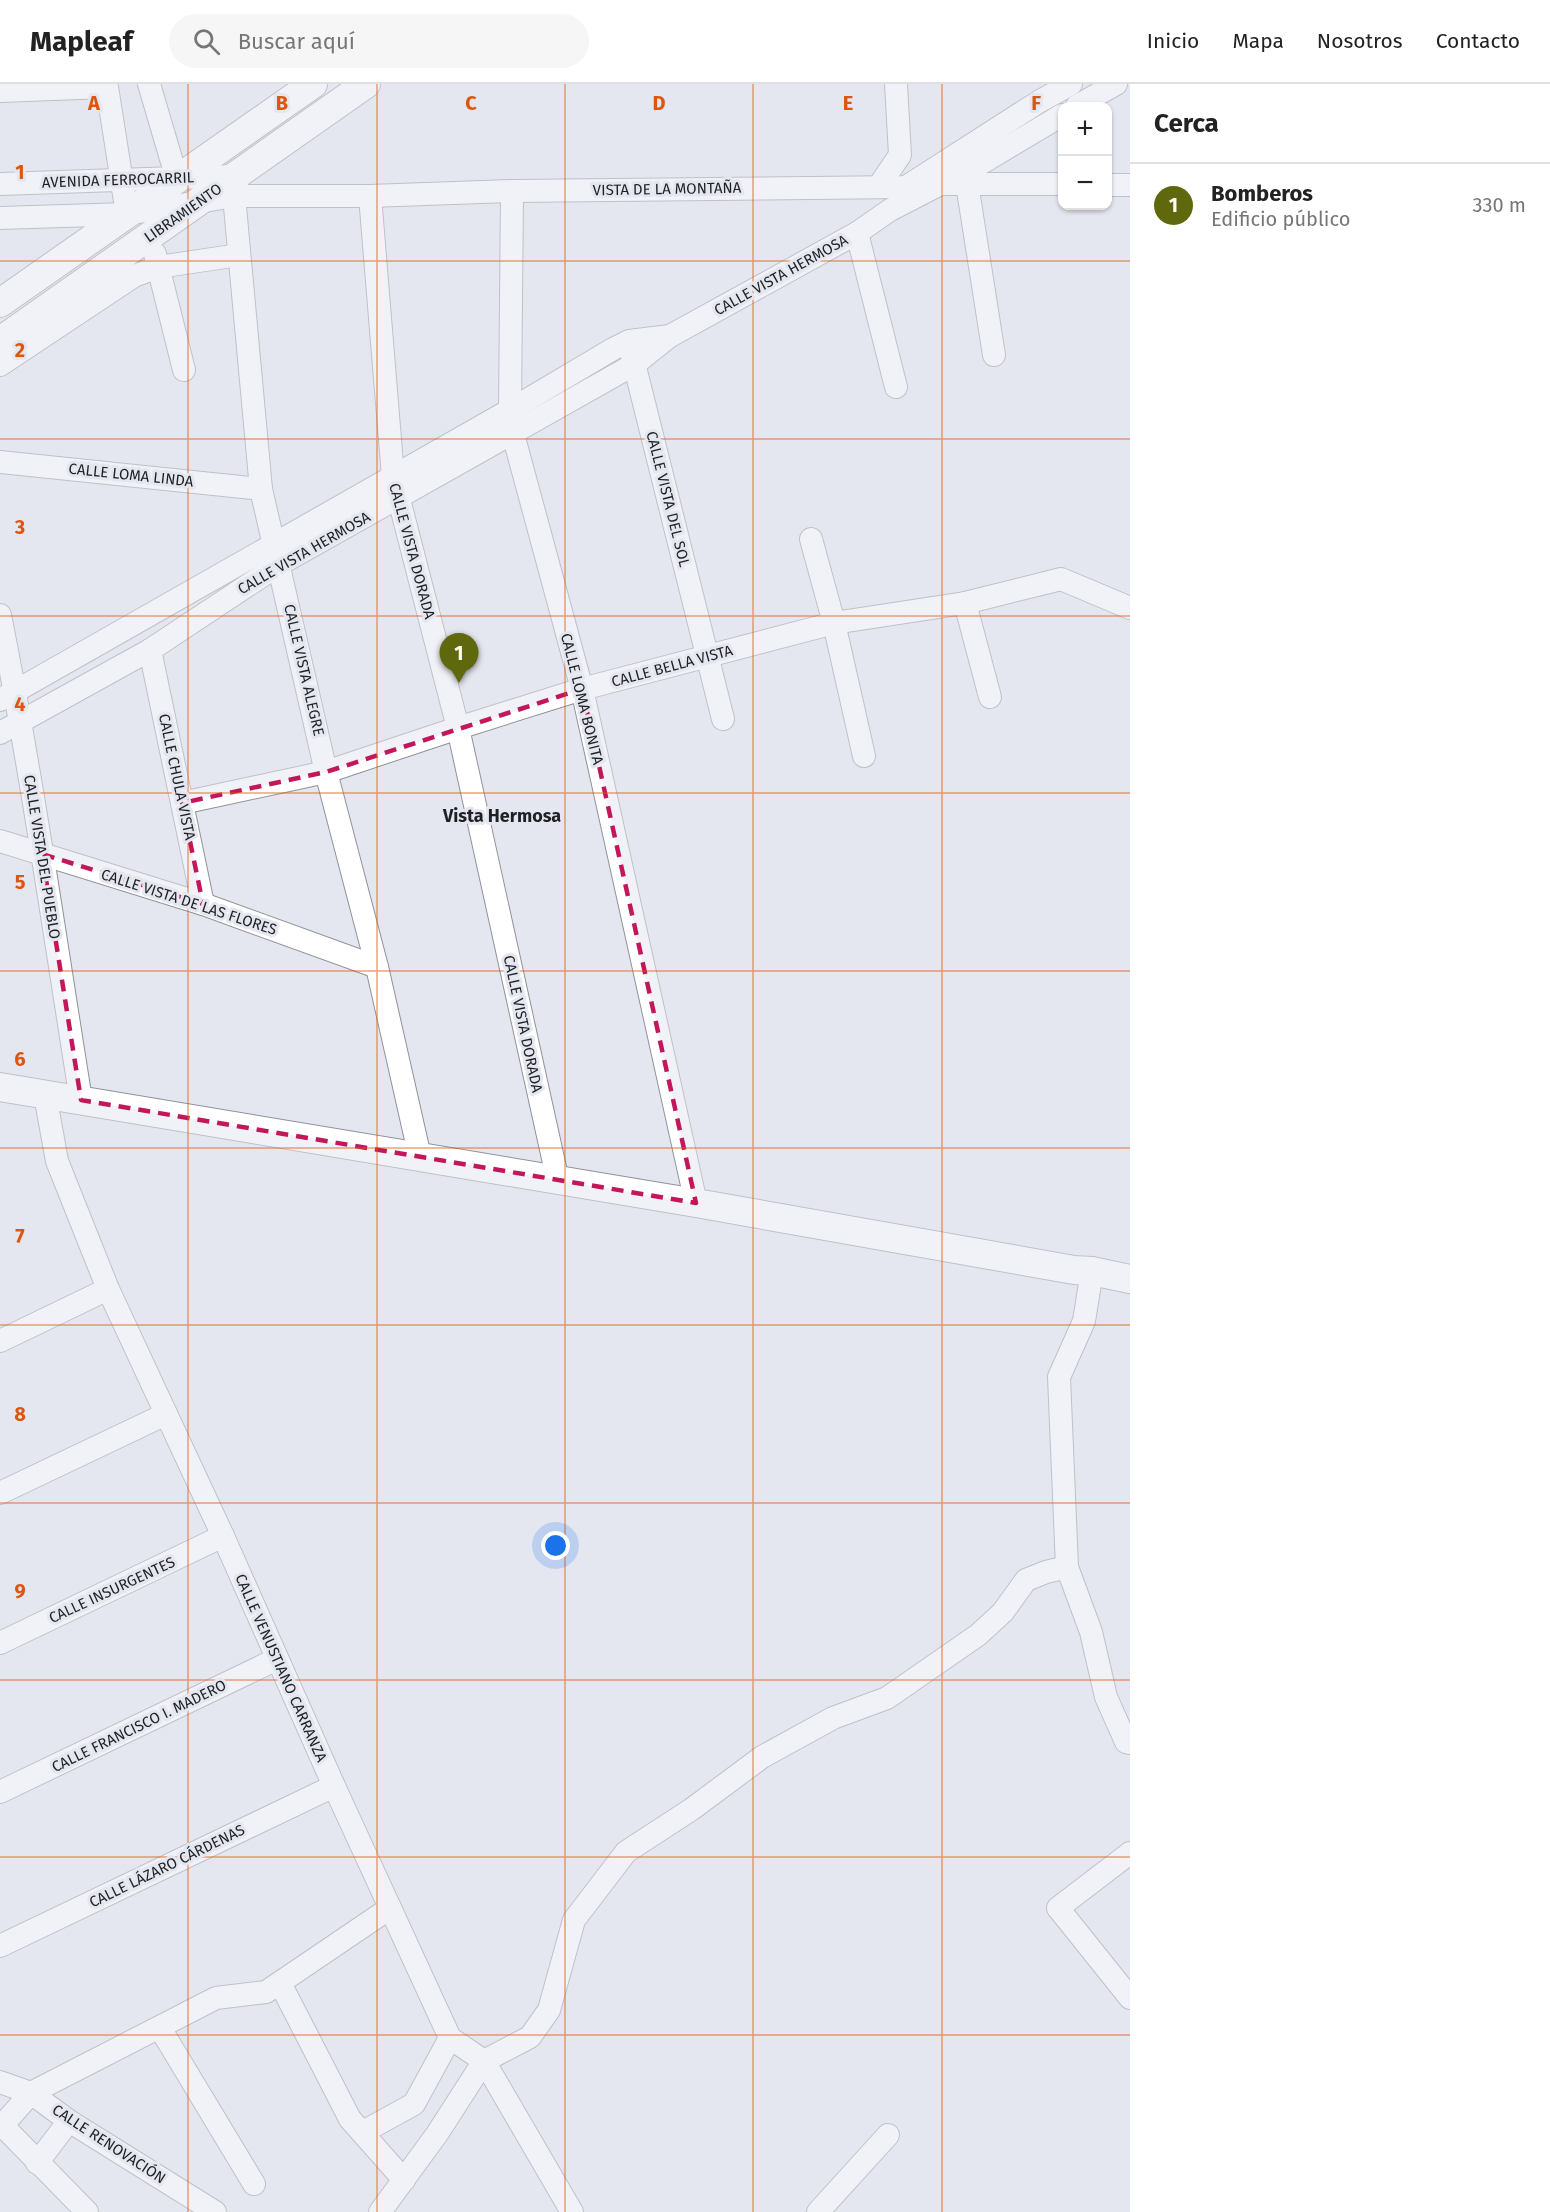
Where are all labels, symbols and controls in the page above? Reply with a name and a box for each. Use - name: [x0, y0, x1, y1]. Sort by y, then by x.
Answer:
- search box: [169, 14, 589, 68]
- text: Mapleaf: [30, 25, 133, 58]
- icon: search: [190, 25, 223, 58]
- text: Buscar aquí: [238, 28, 355, 55]
- text: Inicio: [1147, 28, 1199, 54]
- text: Mapa: [1232, 28, 1284, 54]
- text: Nosotros: [1317, 28, 1403, 54]
- text: Contacto: [1436, 28, 1520, 54]
- text: A: [87, 91, 101, 115]
- text: B: [276, 91, 288, 115]
- text: C: [465, 91, 477, 115]
- text: D: [652, 91, 666, 115]
- text: E: [843, 91, 853, 115]
- text: F: [1031, 91, 1041, 115]
- map controls: [1058, 102, 1112, 210]
- button: +: [1058, 102, 1112, 156]
- text: Cerca: [1154, 108, 1219, 139]
- button: −: [1058, 156, 1112, 210]
- text: 1: [15, 160, 25, 184]
- street label: AVENIDA FERROCARRIL: [42, 168, 195, 192]
- street label: VISTA DE LA MONTAÑA: [593, 179, 742, 199]
- street label: LIBRAMIENTO: [141, 180, 225, 246]
- text: Bomberos: [1211, 180, 1313, 207]
- text: 1: [1169, 193, 1178, 217]
- text: 330 m: [1472, 193, 1526, 217]
- text: Edificio público: [1211, 207, 1350, 231]
- street label: CALLE VISTA HERMOSA: [711, 231, 851, 319]
- text: 2: [15, 338, 25, 362]
- street label: CALLE VISTA DEL SOL: [642, 429, 694, 569]
- street label: CALLE LOMA LINDA: [68, 459, 195, 491]
- street label: CALLE VISTA DORADA: [385, 481, 439, 621]
- street label: CALLE VISTA HERMOSA: [235, 508, 374, 598]
- text: 3: [14, 515, 25, 539]
- street label: CALLE VISTA ALEGRE: [280, 602, 328, 738]
- street label: CALLE LOMA BONITA: [557, 631, 607, 767]
- pin: 1: [440, 634, 478, 683]
- street label: CALLE BELLA VISTA: [609, 641, 735, 691]
- text: 4: [14, 692, 26, 716]
- street label: CALLE CHULA VISTA: [155, 712, 199, 842]
- street label: CALLE VISTA DEL PUEBLO: [20, 774, 64, 940]
- district label: Vista Hermosa: [442, 805, 561, 827]
- street label: CALLE VISTA DE LAS FLORES: [99, 865, 279, 939]
- text: 5: [15, 870, 26, 894]
- street label: CALLE VISTA DORADA: [500, 954, 546, 1095]
- text: 6: [14, 1047, 26, 1071]
- text: 7: [15, 1224, 25, 1248]
- text: 8: [14, 1402, 26, 1426]
- your location: [541, 1531, 570, 1560]
- street label: CALLE INSURGENTES: [46, 1553, 178, 1627]
- street label: CALLE VENUSTIANO CARRANZA: [231, 1571, 331, 1765]
- text: 9: [14, 1579, 26, 1603]
- street label: CALLE FRANCISCO I. MADERO: [49, 1676, 229, 1776]
- street label: CALLE LÁZARO CÁRDENAS: [86, 1821, 248, 1911]
- street label: CALLE RENOVACIÓN: [49, 2101, 169, 2187]

